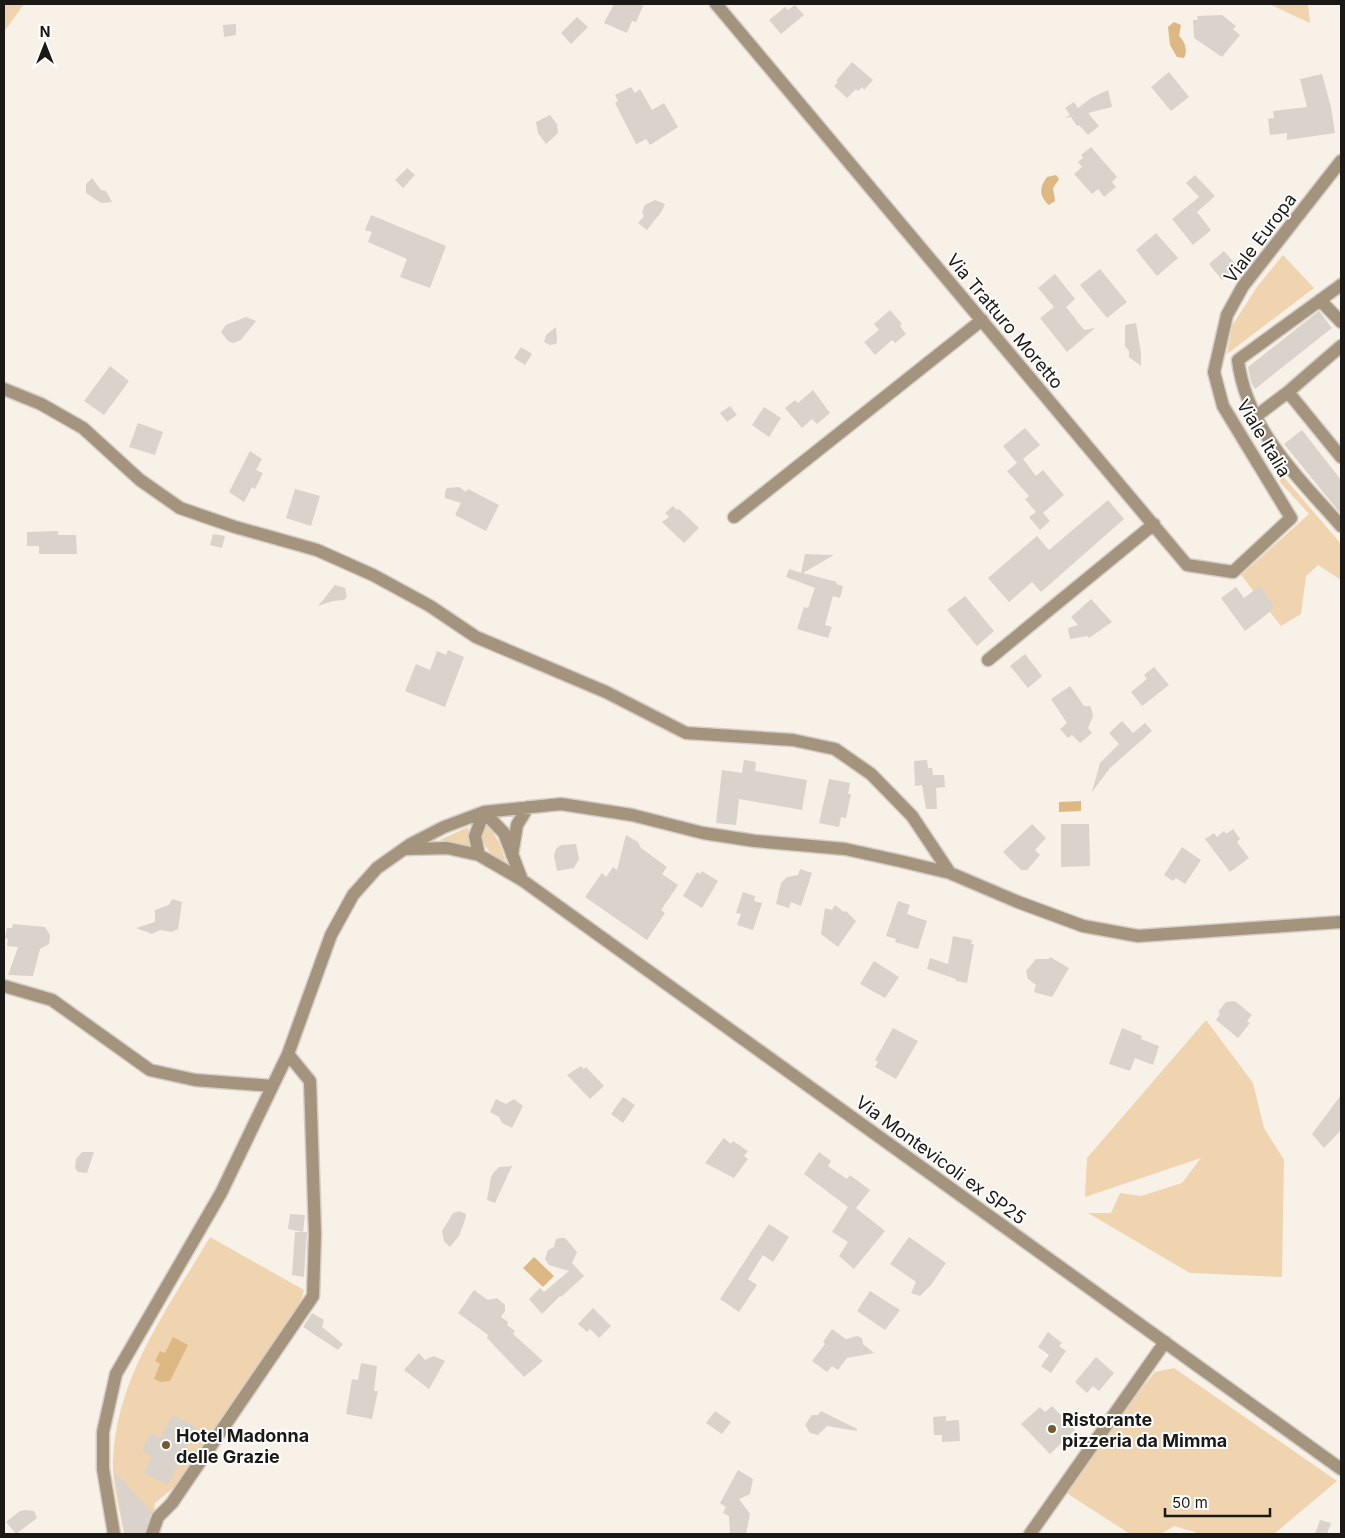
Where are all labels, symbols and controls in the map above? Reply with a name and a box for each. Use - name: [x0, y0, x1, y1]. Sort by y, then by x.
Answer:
- north arrow: [20, 20, 70, 70]
- text: N: [40, 23, 50, 40]
- street label: Viale Europa: [1219, 189, 1301, 287]
- street label: Via Tratturo Moretto: [942, 249, 1068, 393]
- street label: Viale Italia: [1233, 395, 1295, 481]
- street label: Via Montevicoli ex SP25: [852, 1091, 1030, 1229]
- place label: Ristorante pizzeria da Mimma: [1062, 1409, 1227, 1451]
- marker: Ristorante pizzeria da Mimma: [1046, 1423, 1058, 1435]
- place label: Hotel Madonna delle Grazie: [176, 1425, 309, 1467]
- marker: Hotel Madonna delle Grazie: [160, 1439, 172, 1451]
- scale bar: [1165, 1486, 1270, 1518]
- text: 50 m: [1172, 1493, 1208, 1512]

